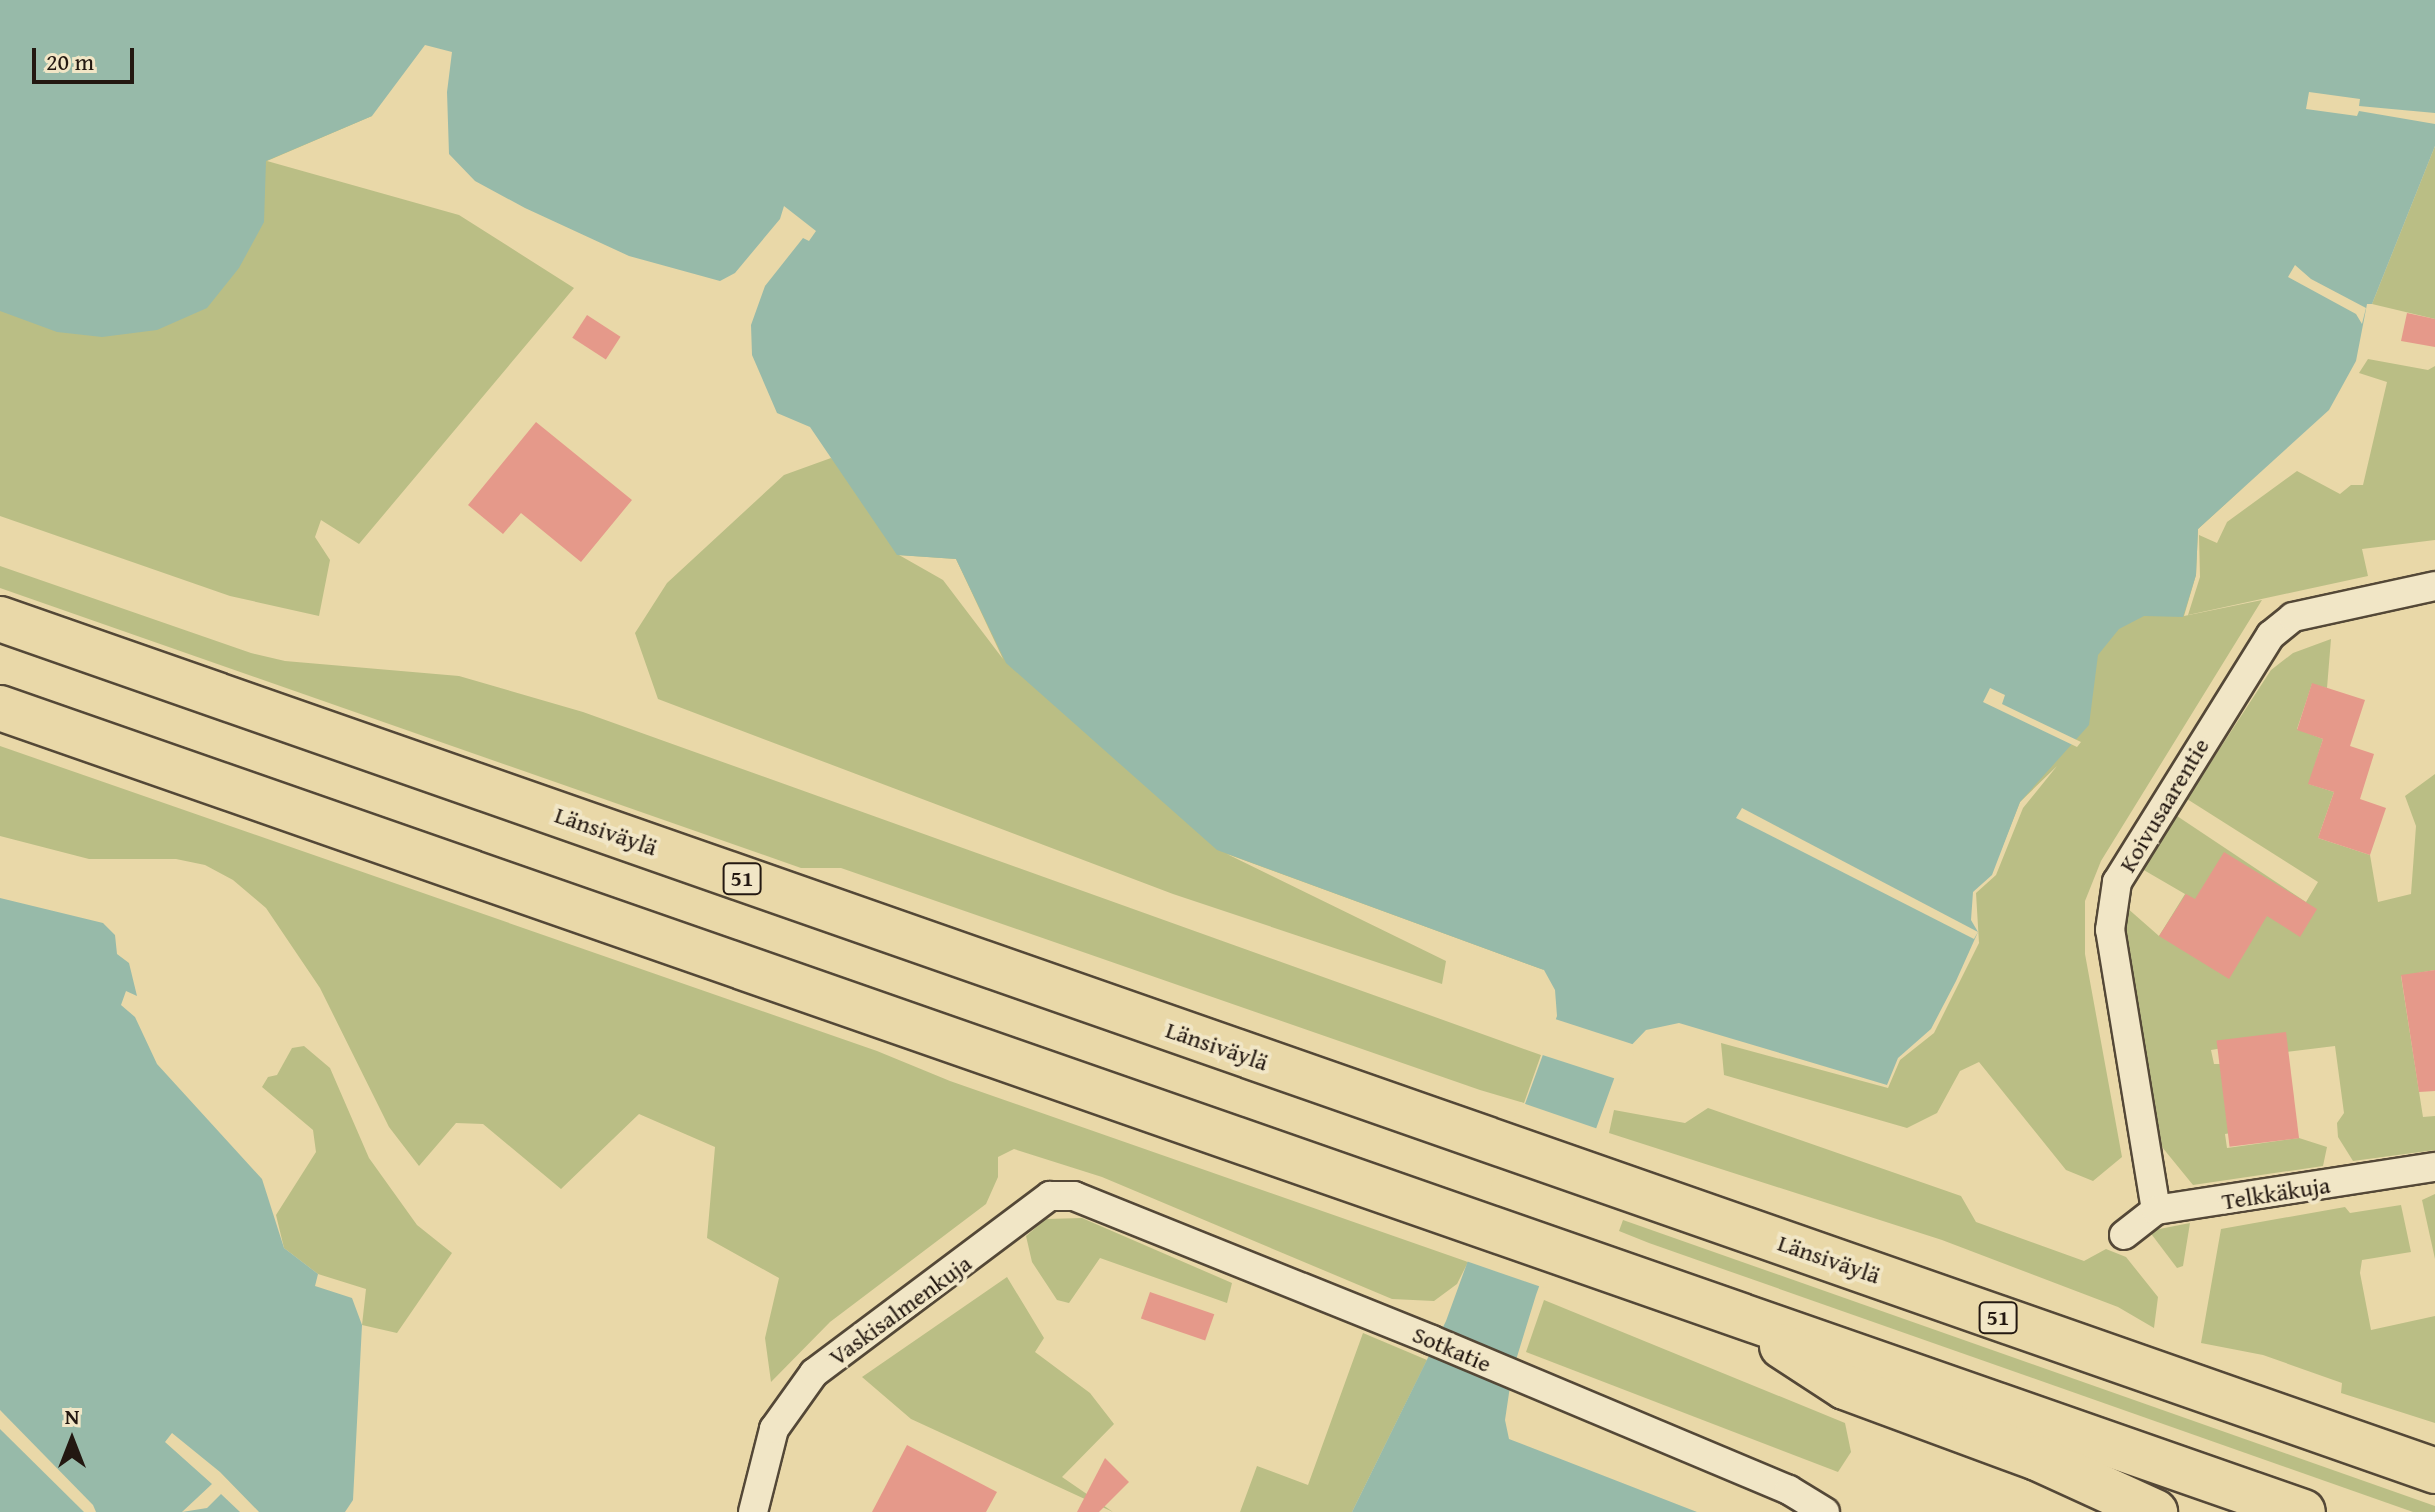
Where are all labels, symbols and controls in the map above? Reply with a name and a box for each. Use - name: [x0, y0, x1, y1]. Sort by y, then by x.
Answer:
- scale bar: [36, 32, 138, 82]
- text: 20 m: [46, 44, 94, 79]
- street label: Koivusaarentie: [2113, 733, 2215, 877]
- street label: Länsiväylä: [551, 800, 661, 862]
- road number: 51: [722, 861, 762, 897]
- street label: Länsiväylä: [1162, 1015, 1272, 1077]
- street label: Telkkäkuja: [2220, 1170, 2332, 1216]
- street label: Länsiväylä: [1774, 1228, 1884, 1290]
- street label: Vaskisalmenkuja: [823, 1249, 977, 1371]
- road number: 51: [1978, 1300, 2018, 1336]
- street label: Sotkatie: [1408, 1320, 1496, 1378]
- north arrow: [32, 1400, 112, 1480]
- text: N: [65, 1400, 79, 1432]

